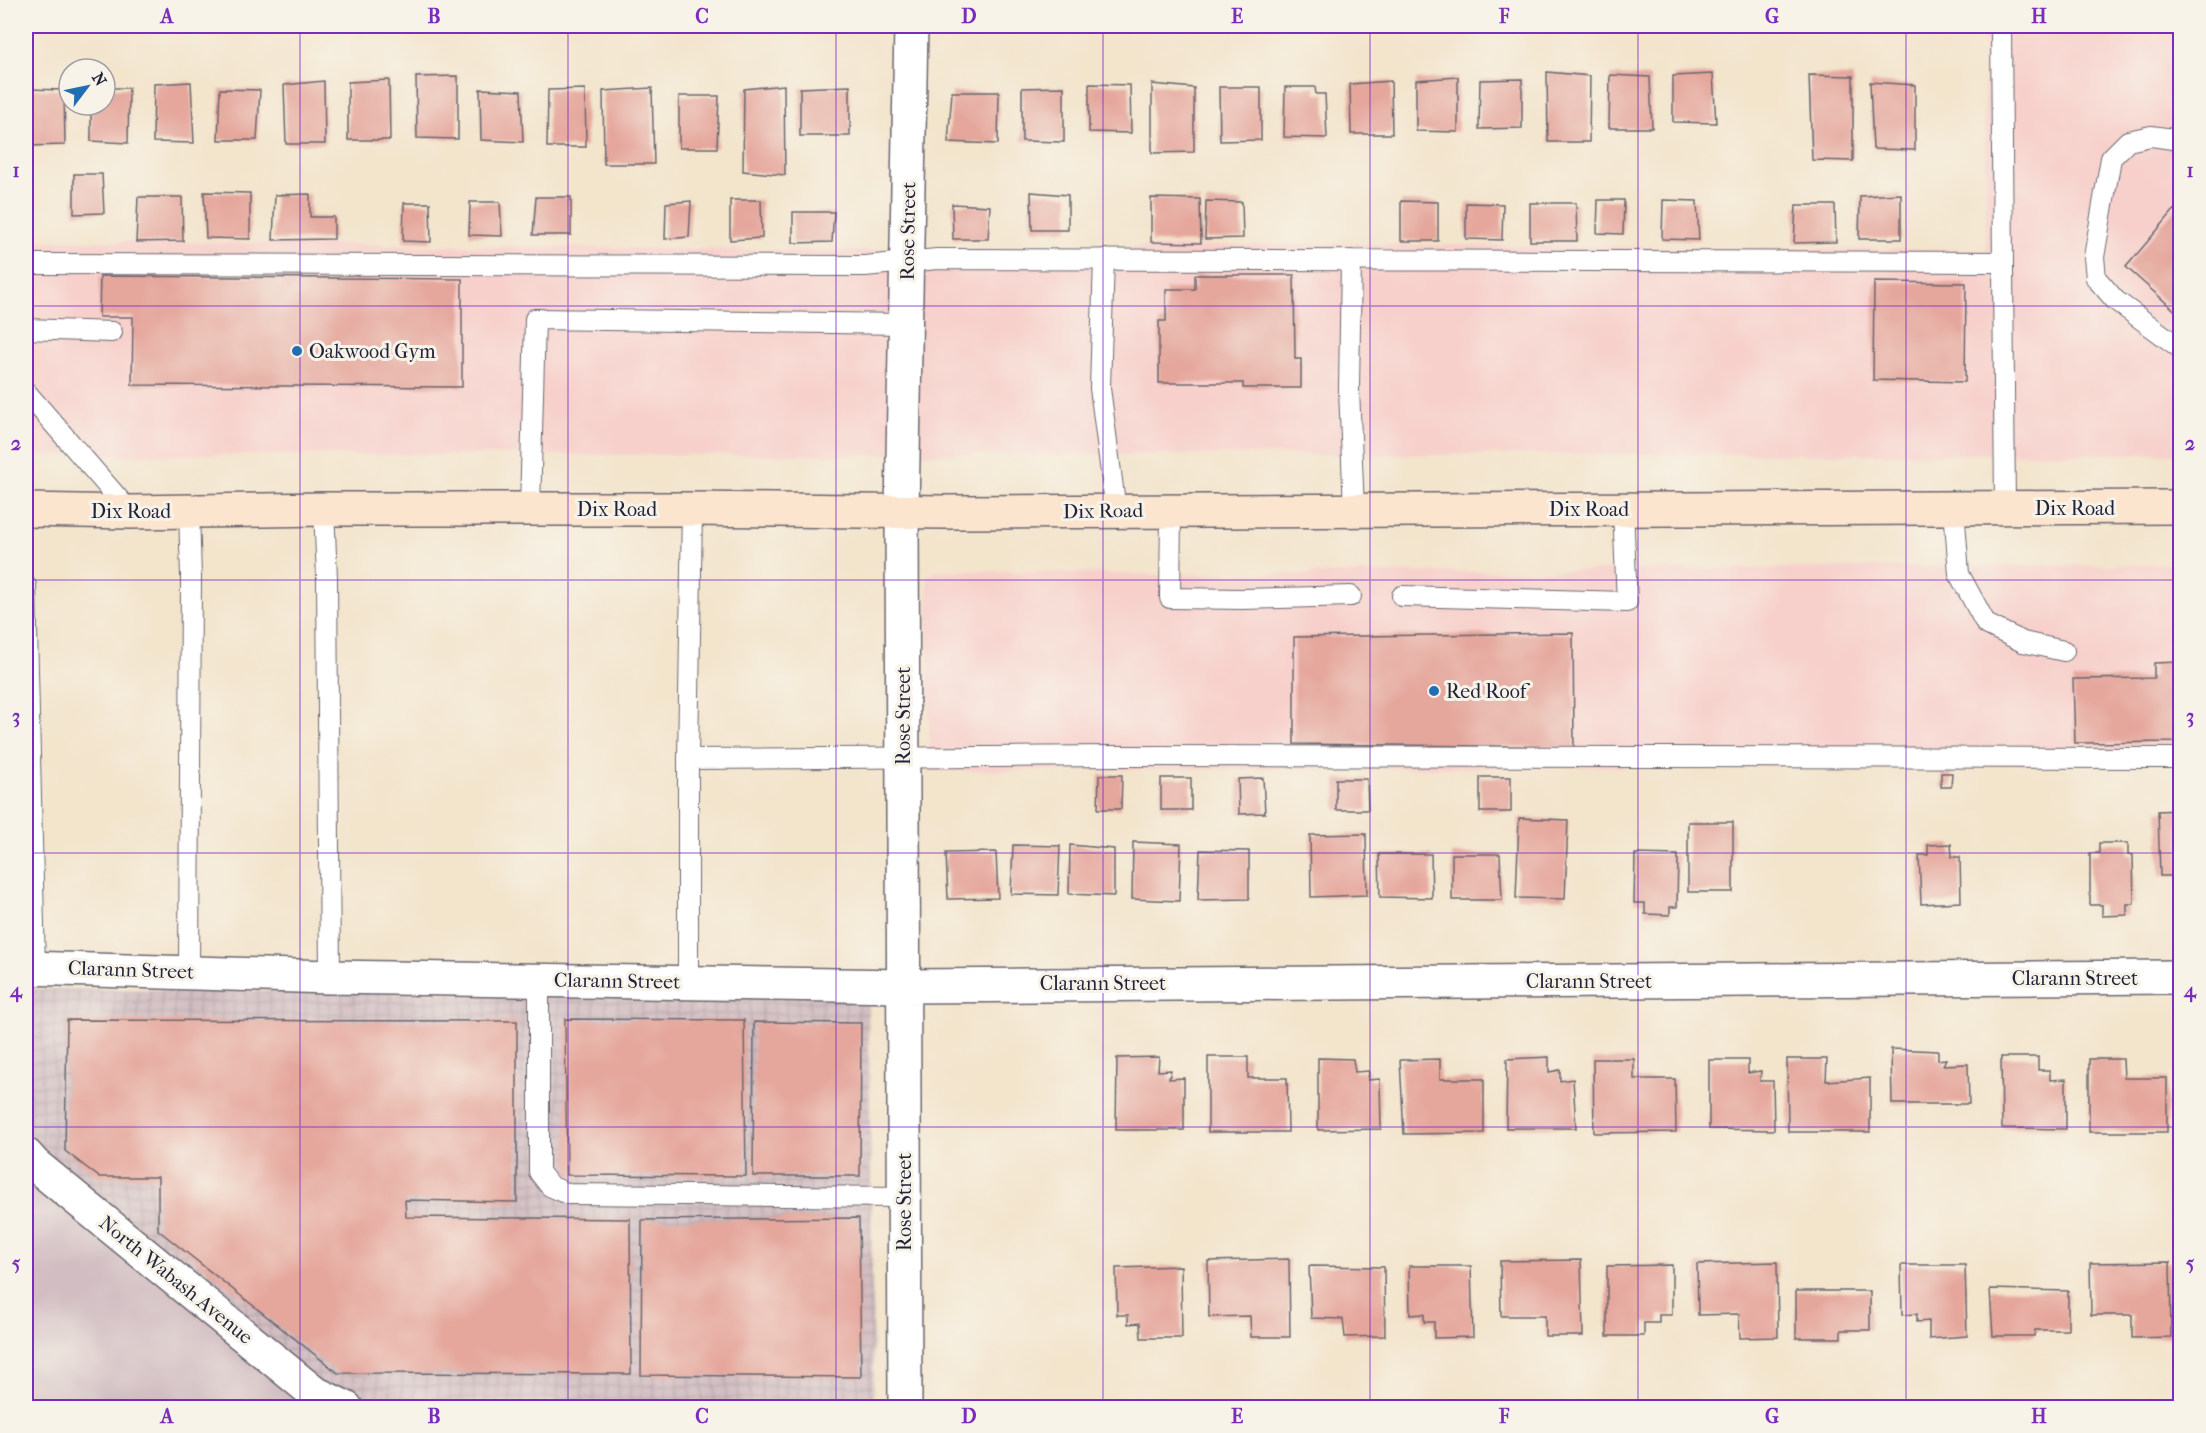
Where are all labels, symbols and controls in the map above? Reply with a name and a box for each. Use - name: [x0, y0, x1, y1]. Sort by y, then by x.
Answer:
- text: A: [159, 5, 175, 28]
- text: B: [427, 5, 441, 28]
- text: C: [695, 5, 709, 28]
- text: D: [961, 5, 977, 28]
- text: E: [1231, 5, 1243, 28]
- text: F: [1498, 5, 1510, 28]
- text: G: [1765, 5, 1779, 28]
- text: H: [2031, 5, 2047, 28]
- north arrow: [57, 57, 117, 117]
- text: N: [88, 69, 111, 90]
- text: 1: [12, 159, 20, 182]
- text: 1: [2186, 159, 2194, 182]
- street label: Rose Street: [896, 181, 920, 281]
- place label: Oakwood Gym: [309, 340, 436, 363]
- marker: Oakwood Gym: [290, 344, 304, 358]
- text: 2: [11, 432, 21, 455]
- text: 2: [2185, 432, 2195, 455]
- street label: Dix Road: [2035, 497, 2116, 520]
- street label: Dix Road: [577, 498, 658, 521]
- street label: Dix Road: [1549, 498, 1630, 521]
- street label: Dix Road: [1063, 499, 1145, 523]
- street label: Dix Road: [91, 500, 172, 523]
- street label: Rose Street: [892, 667, 915, 765]
- place label: Red Roof: [1446, 680, 1531, 703]
- marker: Red Roof: [1427, 684, 1441, 698]
- text: 3: [12, 705, 20, 728]
- text: 3: [2186, 705, 2194, 728]
- street label: Clarann Street: [67, 956, 195, 984]
- street label: Clarann Street: [2012, 967, 2138, 990]
- street label: Clarann Street: [554, 968, 680, 994]
- street label: Clarann Street: [1526, 970, 1652, 993]
- street label: Clarann Street: [1040, 972, 1166, 995]
- text: 4: [9, 979, 23, 1003]
- text: 4: [2183, 979, 2197, 1003]
- street label: Rose Street: [893, 1153, 916, 1251]
- street label: North Wabash Avenue: [95, 1211, 257, 1349]
- text: 5: [12, 1252, 21, 1275]
- text: 5: [2186, 1252, 2195, 1275]
- text: A: [159, 1405, 175, 1428]
- text: B: [427, 1405, 441, 1428]
- text: C: [695, 1405, 709, 1428]
- text: D: [961, 1405, 977, 1428]
- text: E: [1231, 1405, 1243, 1428]
- text: F: [1498, 1405, 1510, 1428]
- text: G: [1765, 1405, 1779, 1428]
- text: H: [2031, 1405, 2047, 1428]

